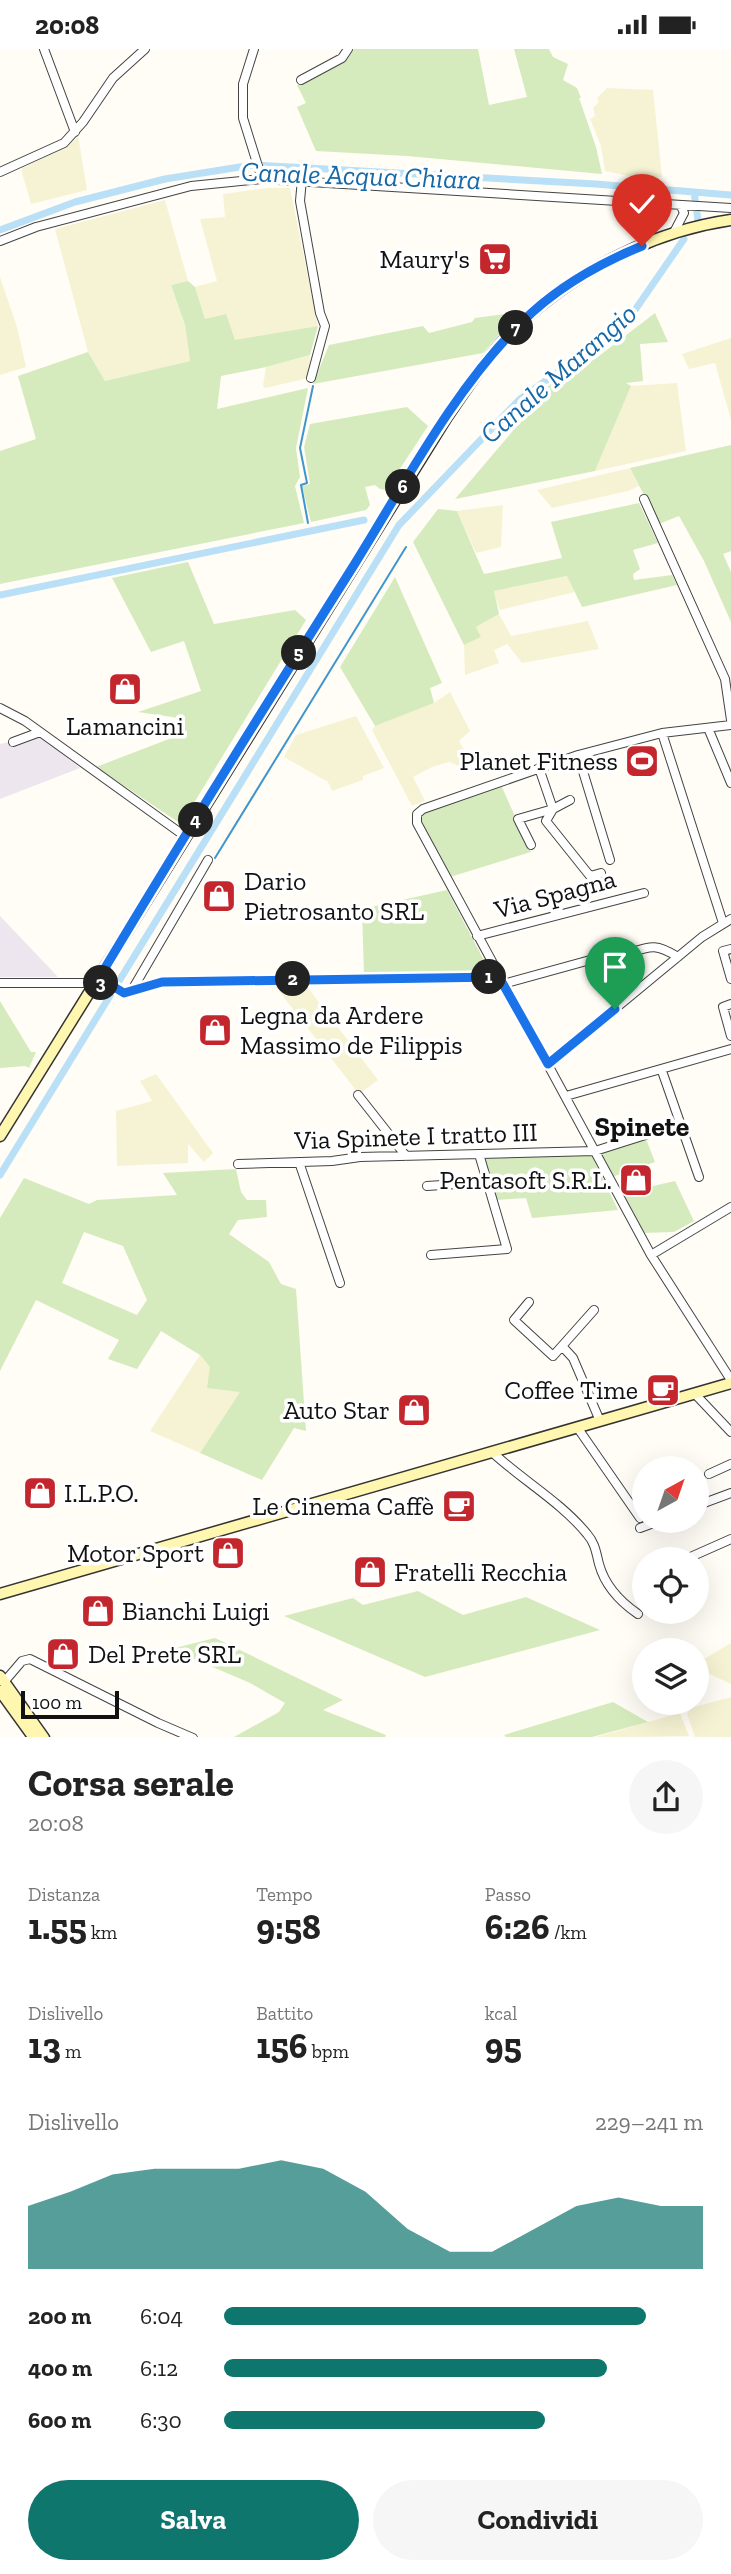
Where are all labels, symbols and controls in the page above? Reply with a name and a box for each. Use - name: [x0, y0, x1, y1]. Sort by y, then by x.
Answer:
- text: 20:08: [35, 9, 99, 41]
- water label: Canale Acqua Chiara: [240, 155, 482, 196]
- pin: [612, 174, 672, 246]
- icon: check: [623, 185, 661, 223]
- supermarket icon: Maury's: [476, 240, 514, 278]
- place label: Maury's: [380, 243, 470, 275]
- water label: Canale Marangio: [473, 297, 643, 450]
- pin: 7: [498, 311, 534, 345]
- text: 7: [511, 316, 520, 339]
- pin: 6: [386, 469, 420, 505]
- text: 6: [397, 475, 408, 498]
- pin: 5: [282, 635, 316, 671]
- text: 5: [294, 641, 303, 664]
- shop icon: Lamancini: [106, 670, 144, 708]
- place label: Lamancini: [66, 710, 184, 742]
- sports icon: Planet Fitness: [623, 742, 661, 780]
- place label: Planet Fitness: [460, 745, 618, 777]
- pin: 4: [178, 803, 214, 837]
- text: 4: [190, 808, 201, 831]
- street label: Via Spagna: [490, 862, 620, 926]
- place label: Dario Pietrosanto SRL: [244, 865, 424, 927]
- shop icon: Dario Pietrosanto SRL: [200, 877, 238, 915]
- pin: [585, 937, 645, 1009]
- icon: arrive: [596, 948, 634, 986]
- pin: 1: [472, 960, 506, 995]
- pin: 2: [276, 961, 310, 997]
- pin: 3: [84, 965, 119, 1000]
- text: 1: [485, 965, 492, 988]
- text: 2: [287, 967, 298, 990]
- text: 3: [95, 971, 106, 994]
- place label: Legna da Ardere Massimo de Filippis: [240, 999, 463, 1061]
- shop icon: Legna da Ardere Massimo de Filippis: [196, 1011, 234, 1049]
- district label: Spinete: [595, 1110, 689, 1143]
- street label: Via Spinete I tratto III: [293, 1116, 538, 1156]
- shop icon: Pentasoft S.R.L.: [617, 1161, 655, 1199]
- place label: Pentasoft S.R.L.: [439, 1164, 612, 1196]
- cafe icon: Coffee Time: [644, 1371, 682, 1409]
- place label: Coffee Time: [504, 1374, 638, 1406]
- shop icon: Auto Star: [395, 1391, 433, 1429]
- place label: Auto Star: [283, 1394, 390, 1426]
- north arrow: [632, 1456, 709, 1533]
- map controls: [632, 1456, 709, 1715]
- shop icon: I.L.P.O.: [21, 1474, 59, 1512]
- place label: I.L.P.O.: [64, 1477, 139, 1509]
- cafe icon: Le Cinema Caffè: [440, 1487, 478, 1525]
- place label: Le Cinema Caffè: [252, 1490, 434, 1522]
- shop icon: Motor Sport: [209, 1534, 247, 1572]
- place label: Motor Sport: [67, 1537, 204, 1569]
- button: locate: [632, 1547, 709, 1624]
- shop icon: Fratelli Recchia: [351, 1553, 389, 1591]
- place label: Fratelli Recchia: [394, 1556, 568, 1588]
- shop icon: Bianchi Luigi: [79, 1592, 117, 1630]
- place label: Bianchi Luigi: [122, 1595, 270, 1627]
- shop icon: Del Prete SRL: [44, 1635, 82, 1673]
- place label: Del Prete SRL: [88, 1638, 241, 1670]
- button: layers: [632, 1638, 709, 1715]
- scale bar: [21, 1689, 119, 1720]
- text: 100 m: [32, 1691, 82, 1714]
- text: Corsa serale: [28, 1760, 234, 1806]
- button: share: [629, 1760, 703, 1834]
- text: 20:08: [28, 1809, 84, 1837]
- text: Distanza: [28, 1883, 100, 1906]
- text: Tempo: [256, 1883, 312, 1906]
- text: Passo: [485, 1883, 531, 1906]
- text: 1.55: [28, 1906, 87, 1948]
- text: 9:58: [256, 1906, 321, 1948]
- text: 6:26: [485, 1906, 550, 1948]
- text: km: [87, 1921, 117, 1944]
- text: /km: [550, 1921, 587, 1944]
- text: Dislivello: [28, 2002, 103, 2025]
- text: Battito: [256, 2002, 313, 2025]
- text: kcal: [485, 2002, 517, 2025]
- text: 13: [28, 2025, 61, 2067]
- text: 156: [256, 2025, 308, 2067]
- text: 95: [485, 2025, 522, 2067]
- text: m: [61, 2040, 82, 2063]
- text: bpm: [308, 2040, 349, 2063]
- text: Dislivello: [28, 2108, 119, 2136]
- text: 229–241 m: [595, 2108, 703, 2136]
- text: 200 m: [28, 2302, 91, 2330]
- text: 6:04: [140, 2302, 183, 2330]
- text: 400 m: [28, 2354, 92, 2382]
- text: 6:12: [140, 2354, 178, 2382]
- text: 600 m: [28, 2406, 91, 2434]
- text: 6:30: [140, 2406, 182, 2434]
- button: Salva: [28, 2480, 359, 2560]
- button: Condividi: [373, 2480, 703, 2560]

